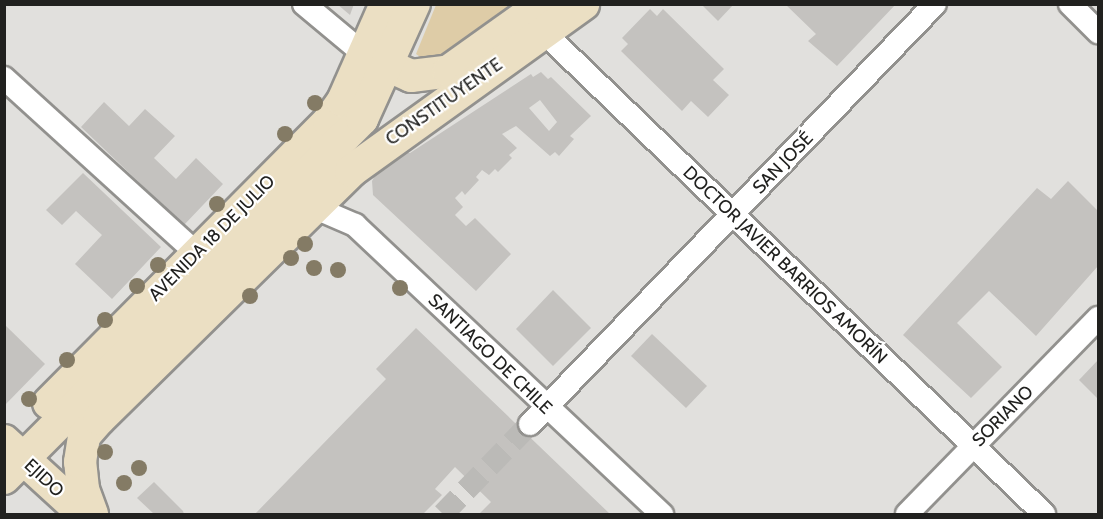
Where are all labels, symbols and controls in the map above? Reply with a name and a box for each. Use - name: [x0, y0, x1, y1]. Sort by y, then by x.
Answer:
- street label: CONSTITUYENTE: [382, 54, 506, 150]
- street label: SAN JOSÉ: [748, 128, 818, 198]
- street label: DOCTOR JAVIER BARRIOS AMORÍN: [678, 162, 892, 368]
- street label: AVENIDA 18 DE JULIO: [144, 170, 280, 306]
- street label: SANTIAGO DE CHILE: [424, 289, 556, 419]
- street label: SORIANO: [968, 381, 1038, 451]
- street label: EJIDO: [20, 454, 68, 502]

